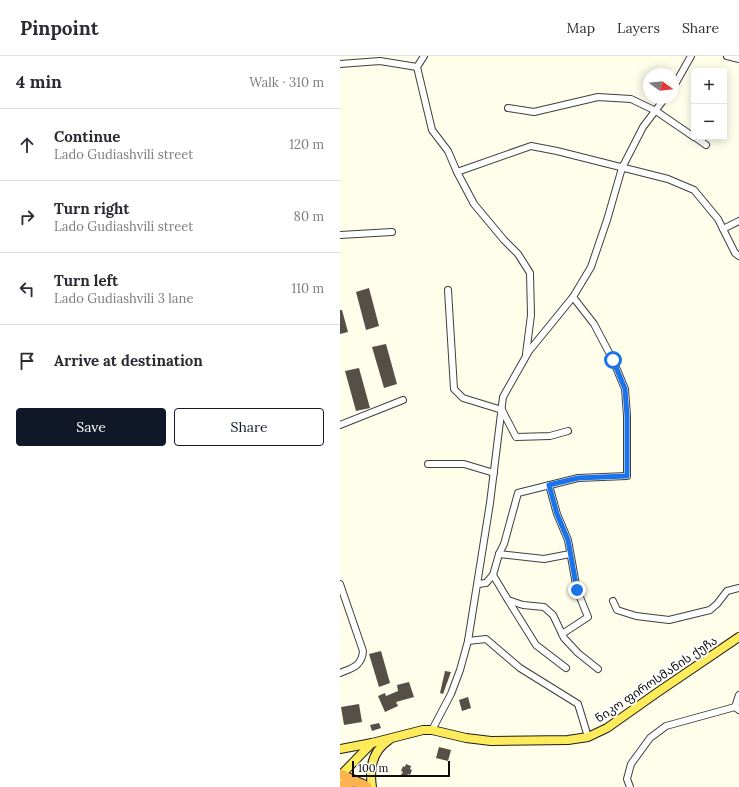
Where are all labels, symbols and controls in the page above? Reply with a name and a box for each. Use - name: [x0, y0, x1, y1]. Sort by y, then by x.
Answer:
- text: Pinpoint: [20, 16, 99, 40]
- text: Map: [567, 19, 595, 37]
- text: Layers: [617, 19, 660, 37]
- text: Share: [682, 19, 719, 37]
- north arrow: [643, 68, 679, 104]
- map controls: [691, 68, 727, 140]
- button: +: [691, 68, 727, 104]
- text: 4 min: [16, 71, 62, 93]
- text: Walk · 310 m: [249, 74, 324, 91]
- button: −: [691, 104, 727, 140]
- text: Continue: [54, 127, 120, 146]
- icon: ahead: [16, 134, 38, 156]
- text: 120 m: [289, 136, 324, 153]
- text: Lado Gudiashvili street: [54, 146, 193, 163]
- text: Turn right: [54, 199, 130, 218]
- icon: right: [16, 206, 38, 228]
- text: 80 m: [294, 208, 324, 225]
- text: Lado Gudiashvili street: [54, 218, 193, 235]
- text: Turn left: [54, 271, 118, 290]
- icon: left: [16, 278, 38, 300]
- text: 110 m: [291, 280, 324, 297]
- text: Lado Gudiashvili 3 lane: [54, 290, 194, 307]
- icon: arrive: [16, 350, 38, 372]
- text: Arrive at destination: [54, 351, 203, 370]
- route start: [604, 351, 622, 369]
- button: Save: [16, 408, 166, 446]
- button: Share: [174, 408, 324, 446]
- route end: [568, 581, 586, 599]
- street label: ნიკო ფიროსმანის ქუჩა: [592, 633, 720, 725]
- scale bar: [352, 759, 450, 778]
- text: 100 m: [358, 761, 388, 775]

